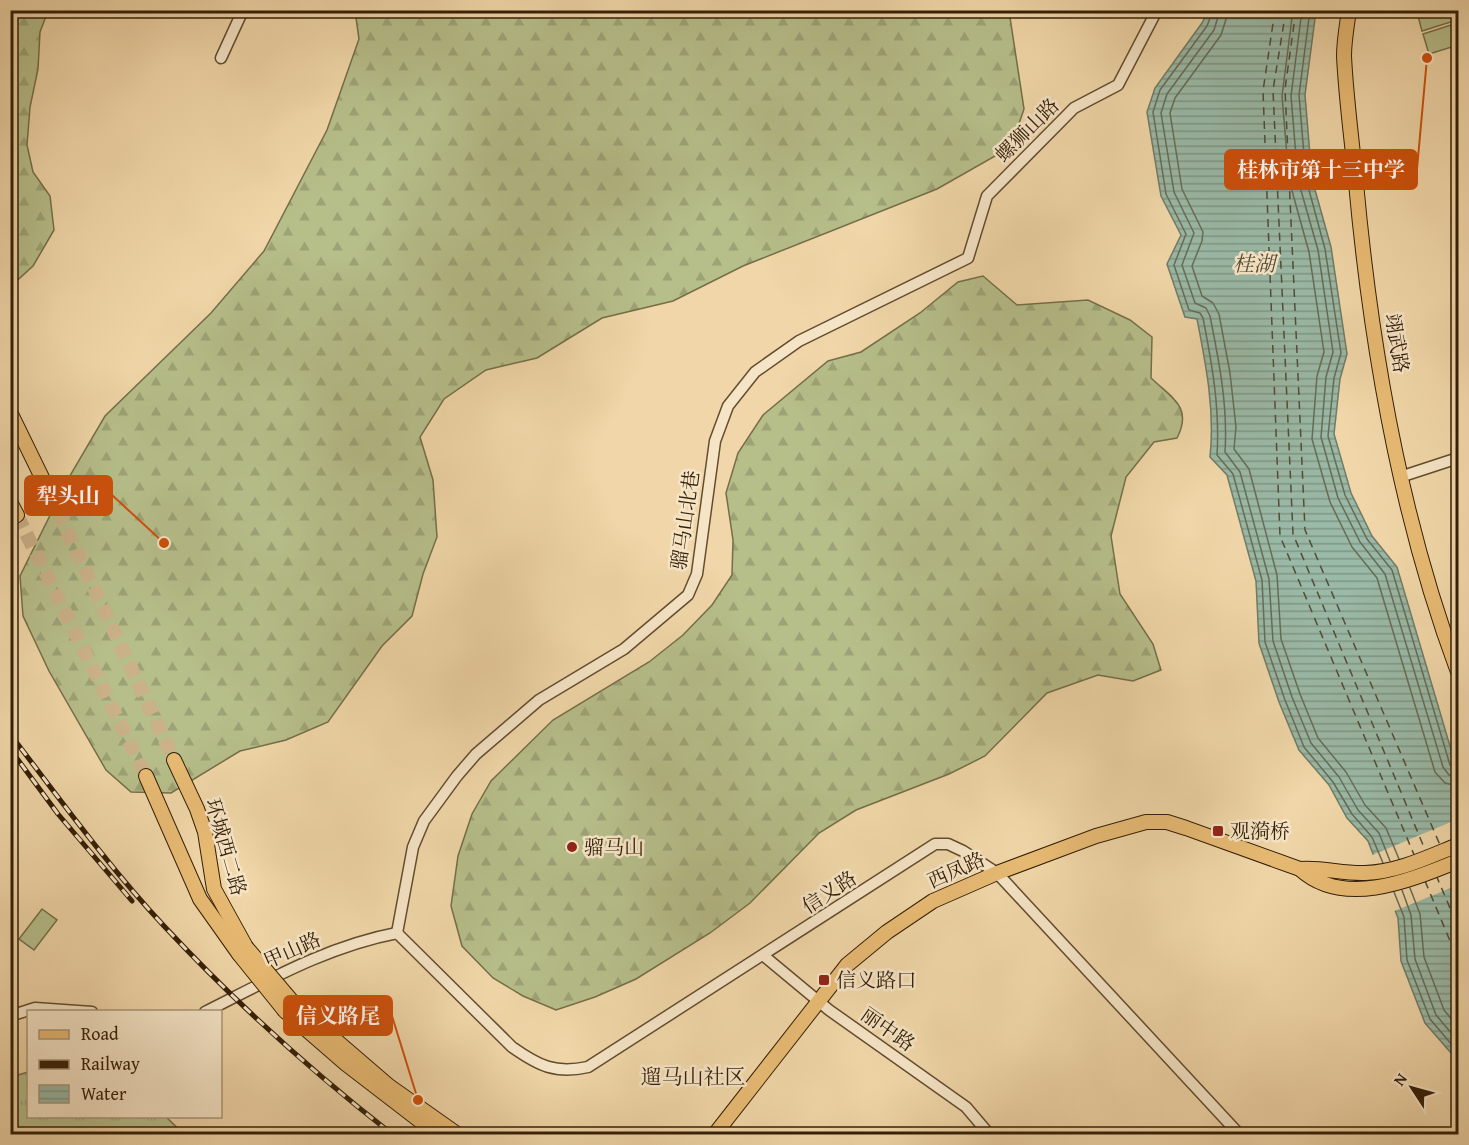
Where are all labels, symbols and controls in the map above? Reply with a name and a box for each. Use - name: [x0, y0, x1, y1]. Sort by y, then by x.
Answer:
- street label: 螺狮山路: [988, 91, 1065, 168]
- callout: 桂林市第十三中学: [1225, 150, 1417, 189]
- text: 桂林市第十三中学: [1237, 154, 1405, 185]
- water label: 桂湖: [1233, 248, 1279, 279]
- street label: 翊武路: [1378, 311, 1417, 375]
- street label: 骝马山北巷: [663, 468, 706, 571]
- callout: 犁头山: [25, 476, 112, 515]
- text: 犁头山: [37, 480, 100, 511]
- street label: 环城西二路: [199, 795, 254, 899]
- place label: 观漪桥: [1230, 816, 1290, 845]
- marker: 观漪桥: [1211, 824, 1225, 838]
- place label: 骝马山: [584, 832, 644, 861]
- marker: 骝马山: [565, 840, 579, 854]
- street label: 西凤路: [922, 844, 989, 895]
- street label: 信义路: [796, 863, 862, 920]
- street label: 甲山路: [258, 924, 325, 975]
- place label: 信义路口: [836, 965, 916, 994]
- marker: 信义路口: [817, 973, 831, 987]
- callout: 信义路尾: [284, 996, 392, 1035]
- text: 信义路尾: [296, 1000, 380, 1031]
- street label: 丽中路: [855, 1000, 921, 1058]
- legend: [27, 1010, 222, 1118]
- text: Road: [81, 1020, 119, 1047]
- text: Railway: [81, 1050, 140, 1077]
- north arrow: [1382, 1058, 1442, 1118]
- district label: 遛马山社区: [641, 1061, 746, 1092]
- text: N: [1387, 1068, 1413, 1091]
- text: Water: [81, 1080, 127, 1107]

